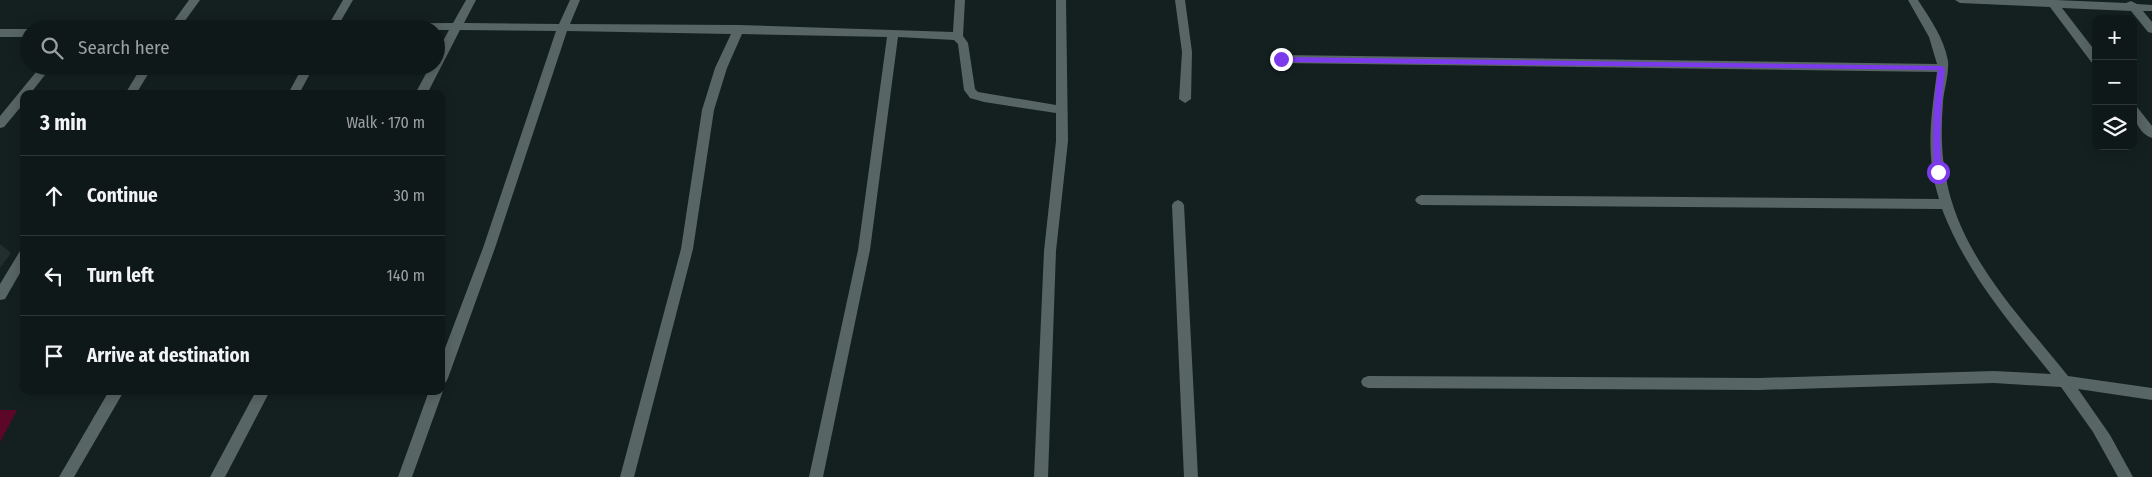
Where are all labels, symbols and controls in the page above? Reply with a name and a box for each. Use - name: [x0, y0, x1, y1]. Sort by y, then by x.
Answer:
- map controls: [2092, 15, 2137, 150]
- button: +: [2092, 15, 2137, 60]
- search box: [20, 20, 445, 75]
- icon: search: [38, 34, 66, 62]
- text: Search here: [78, 36, 170, 59]
- route end: [1270, 48, 1293, 71]
- button: −: [2092, 60, 2137, 105]
- button: layers: [2092, 105, 2137, 150]
- text: 3 min: [40, 110, 87, 136]
- text: Walk · 170 m: [346, 113, 425, 132]
- route start: [1927, 161, 1950, 184]
- icon: ahead: [40, 182, 68, 210]
- text: Continue: [87, 184, 158, 207]
- text: 30 m: [393, 186, 425, 205]
- icon: left: [40, 262, 68, 290]
- text: Turn left: [87, 264, 154, 287]
- text: 140 m: [387, 266, 425, 285]
- icon: arrive: [40, 342, 68, 370]
- text: Arrive at destination: [87, 344, 250, 367]

